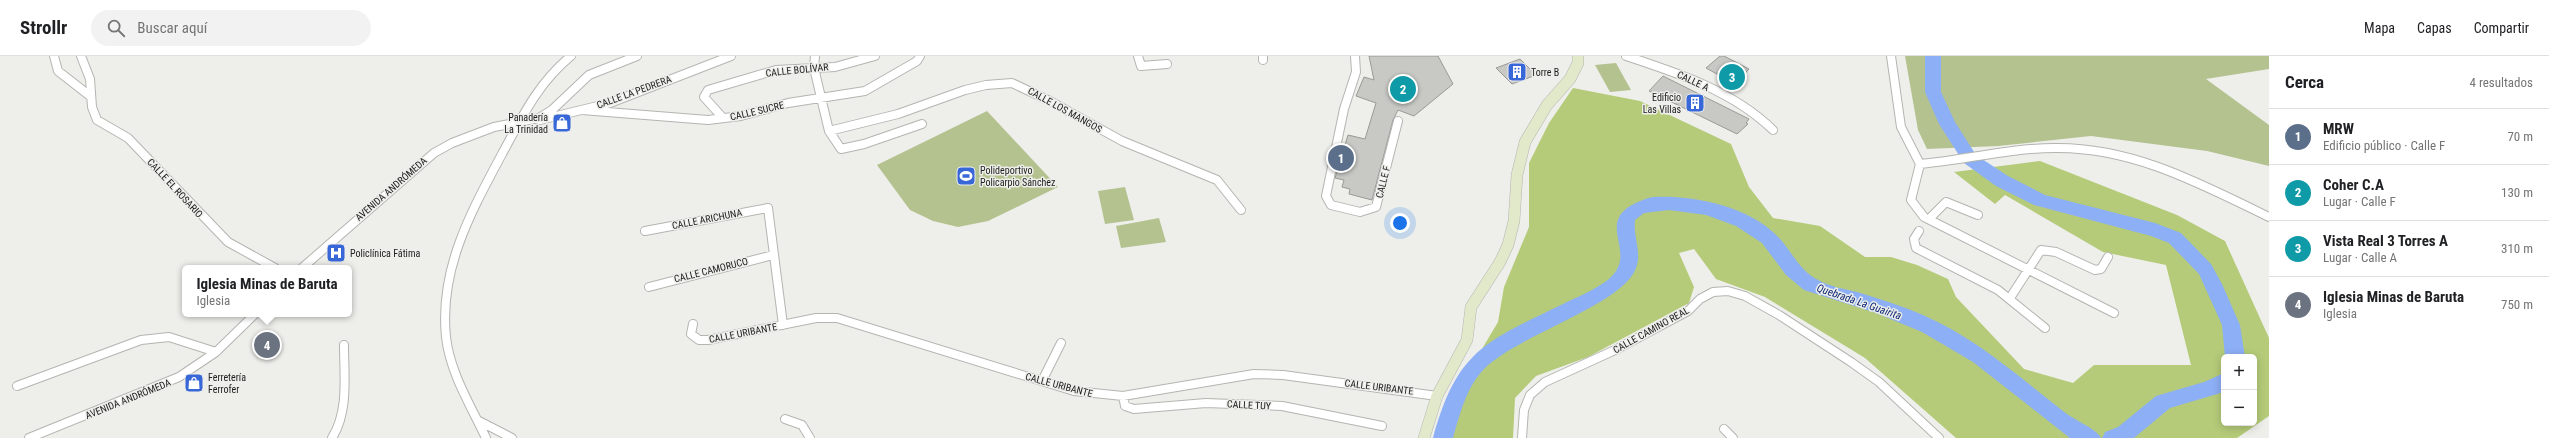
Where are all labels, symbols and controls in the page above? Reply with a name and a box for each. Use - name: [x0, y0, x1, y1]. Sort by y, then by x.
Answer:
- search box: [91, 10, 371, 46]
- text: Strollr: [20, 16, 67, 39]
- icon: search: [105, 17, 127, 39]
- text: Buscar aquí: [137, 19, 207, 37]
- text: Mapa: [2364, 20, 2395, 36]
- text: Capas: [2417, 20, 2452, 36]
- text: Compartir: [2474, 20, 2529, 36]
- street label: CALLE BOLÍVAR: [765, 60, 830, 79]
- building icon: Torre B: [1506, 61, 1528, 83]
- pin: 3: [1719, 62, 1745, 92]
- place label: Torre B: [1531, 67, 1559, 78]
- street label: CALLE A: [1675, 69, 1711, 93]
- text: Cerca: [2285, 72, 2324, 92]
- street label: CALLE LA PEDRERA: [595, 73, 673, 111]
- pin: 2: [1390, 74, 1416, 104]
- text: 4 resultados: [2469, 75, 2533, 90]
- street label: CALLE LOS MANGOS: [1026, 85, 1104, 135]
- place label: Edificio Las Villas: [1643, 92, 1681, 115]
- building icon: Edificio Las Villas: [1684, 92, 1706, 114]
- street label: CALLE SUCRE: [729, 99, 785, 123]
- place label: Panadería La Trinidad: [504, 112, 548, 135]
- shop icon: Panadería La Trinidad: [551, 112, 573, 134]
- text: MRW: [2323, 120, 2354, 138]
- text: 1: [2295, 129, 2301, 144]
- text: 70 m: [2507, 129, 2533, 144]
- text: Edificio público · Calle F: [2323, 138, 2445, 153]
- pin: 1: [1328, 143, 1354, 173]
- street label: AVENIDA ANDRÓMEDA: [352, 154, 429, 223]
- street label: CALLE EL ROSARIO: [145, 156, 205, 220]
- street label: CALLE F: [1374, 164, 1392, 199]
- sports icon: Polideportivo Policarpio Sánchez: [955, 165, 977, 187]
- place label: Polideportivo Policarpio Sánchez: [980, 165, 1055, 188]
- text: Coher C.A: [2323, 176, 2384, 194]
- text: 2: [2295, 185, 2301, 200]
- text: 130 m: [2501, 185, 2533, 200]
- text: Lugar · Calle F: [2323, 194, 2396, 209]
- street label: CALLE ARICHUNA: [671, 207, 743, 231]
- your location: [1390, 213, 1410, 233]
- text: Vista Real 3 Torres A: [2323, 232, 2448, 250]
- text: 3: [2295, 241, 2301, 256]
- text: 310 m: [2501, 241, 2533, 256]
- hospital icon: Policlínica Fátima: [325, 242, 347, 264]
- place label: Policlínica Fátima: [350, 248, 420, 259]
- text: Lugar · Calle A: [2323, 250, 2397, 265]
- street label: CALLE CAMORUCO: [673, 255, 749, 285]
- popup: [182, 265, 352, 317]
- text: Iglesia Minas de Baruta: [196, 275, 338, 293]
- water label: Quebrada La Guairita: [1815, 281, 1903, 323]
- text: Iglesia Minas de Baruta: [2323, 288, 2464, 306]
- text: Iglesia: [196, 293, 230, 308]
- text: 4: [2295, 297, 2301, 312]
- text: 750 m: [2501, 297, 2533, 312]
- street label: CALLE CAMINO REAL: [1611, 304, 1691, 355]
- text: Iglesia: [2323, 306, 2357, 321]
- street label: CALLE URIBANTE: [708, 321, 778, 345]
- pin: 4: [254, 330, 280, 360]
- map controls: [2221, 354, 2257, 426]
- button: +: [2221, 354, 2257, 390]
- street label: CALLE URIBANTE: [1024, 371, 1094, 399]
- shop icon: Ferretería Ferrofer: [183, 372, 205, 394]
- place label: Ferretería Ferrofer: [208, 372, 246, 395]
- street label: AVENIDA ANDRÓMEDA: [83, 376, 173, 421]
- street label: CALLE URIBANTE: [1344, 377, 1414, 397]
- button: −: [2221, 390, 2257, 426]
- street label: CALLE TUY: [1227, 398, 1272, 412]

